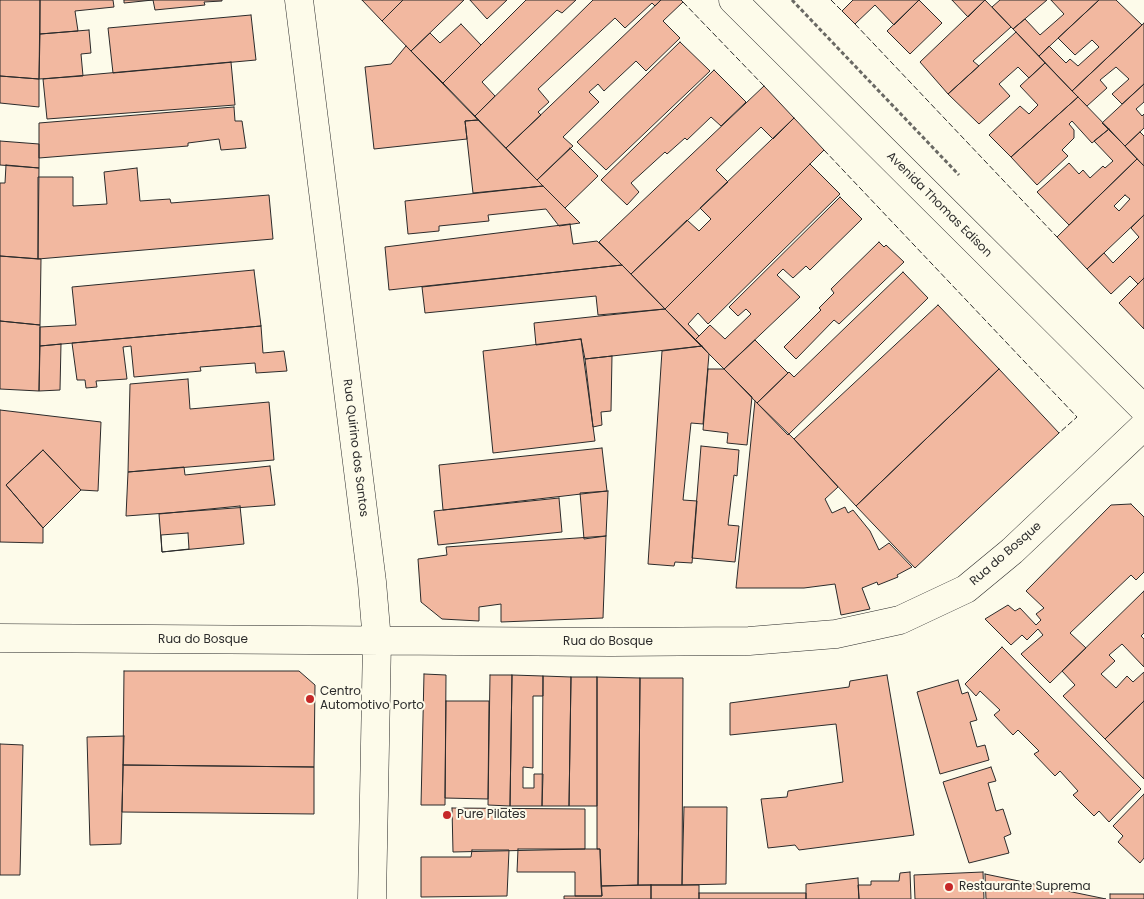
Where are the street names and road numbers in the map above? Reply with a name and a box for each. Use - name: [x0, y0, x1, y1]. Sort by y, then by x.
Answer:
- street label: Avenida Thomas Edison: [883, 149, 995, 261]
- street label: Rua Quirino dos Santos: [339, 378, 371, 518]
- street label: Rua do Bosque: [967, 519, 1045, 589]
- street label: Rua do Bosque: [158, 633, 248, 647]
- street label: Rua do Bosque: [563, 635, 653, 649]

